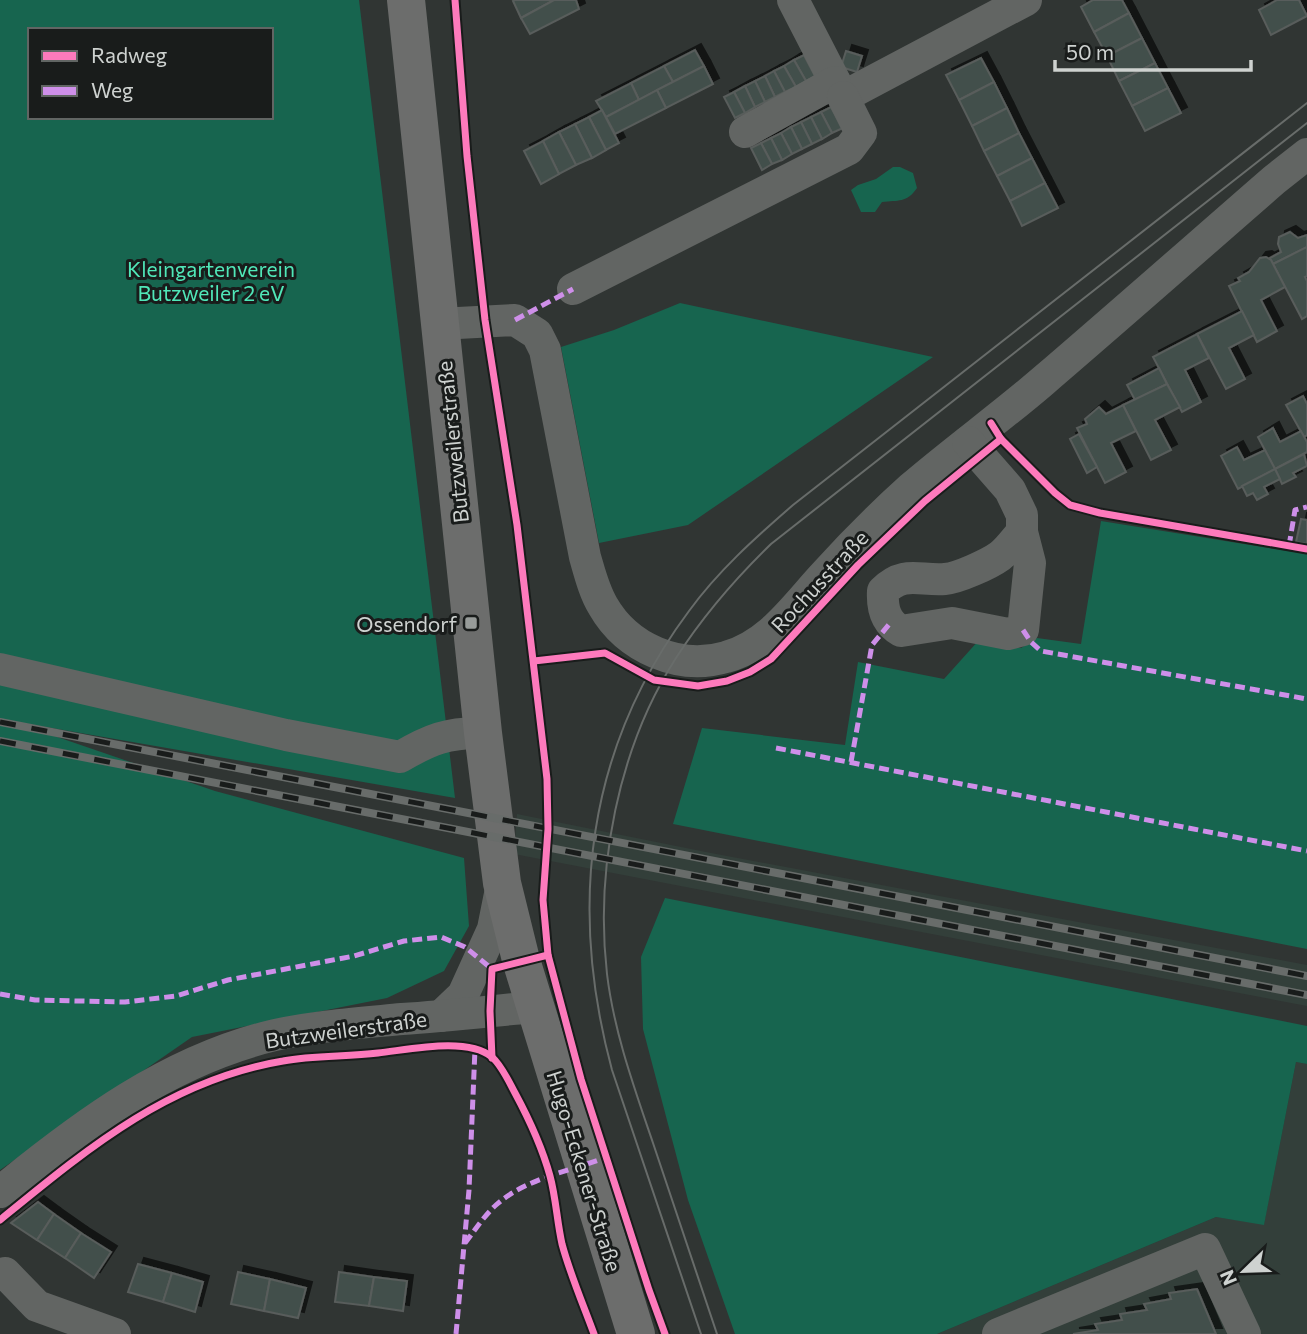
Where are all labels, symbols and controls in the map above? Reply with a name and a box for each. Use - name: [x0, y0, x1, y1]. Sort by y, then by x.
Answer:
- legend: [28, 28, 273, 119]
- scale bar: [1055, 28, 1251, 72]
- text: 50 m: [1066, 39, 1114, 64]
- text: Radweg: [91, 42, 167, 67]
- text: Weg: [91, 77, 133, 102]
- park label: Kleingartenverein Butzweiler 2 eV: [127, 256, 295, 305]
- street label: Butzweilerstraße: [431, 360, 473, 524]
- street label: Rochusstraße: [765, 525, 873, 637]
- place label: Ossendorf: [356, 611, 458, 636]
- marker: Ossendorf: [463, 615, 479, 631]
- street label: Butzweilerstraße: [264, 1005, 428, 1053]
- street label: Hugo-Eckener-Straße: [543, 1067, 627, 1275]
- north arrow: [1209, 1236, 1279, 1306]
- text: N: [1215, 1267, 1241, 1289]

